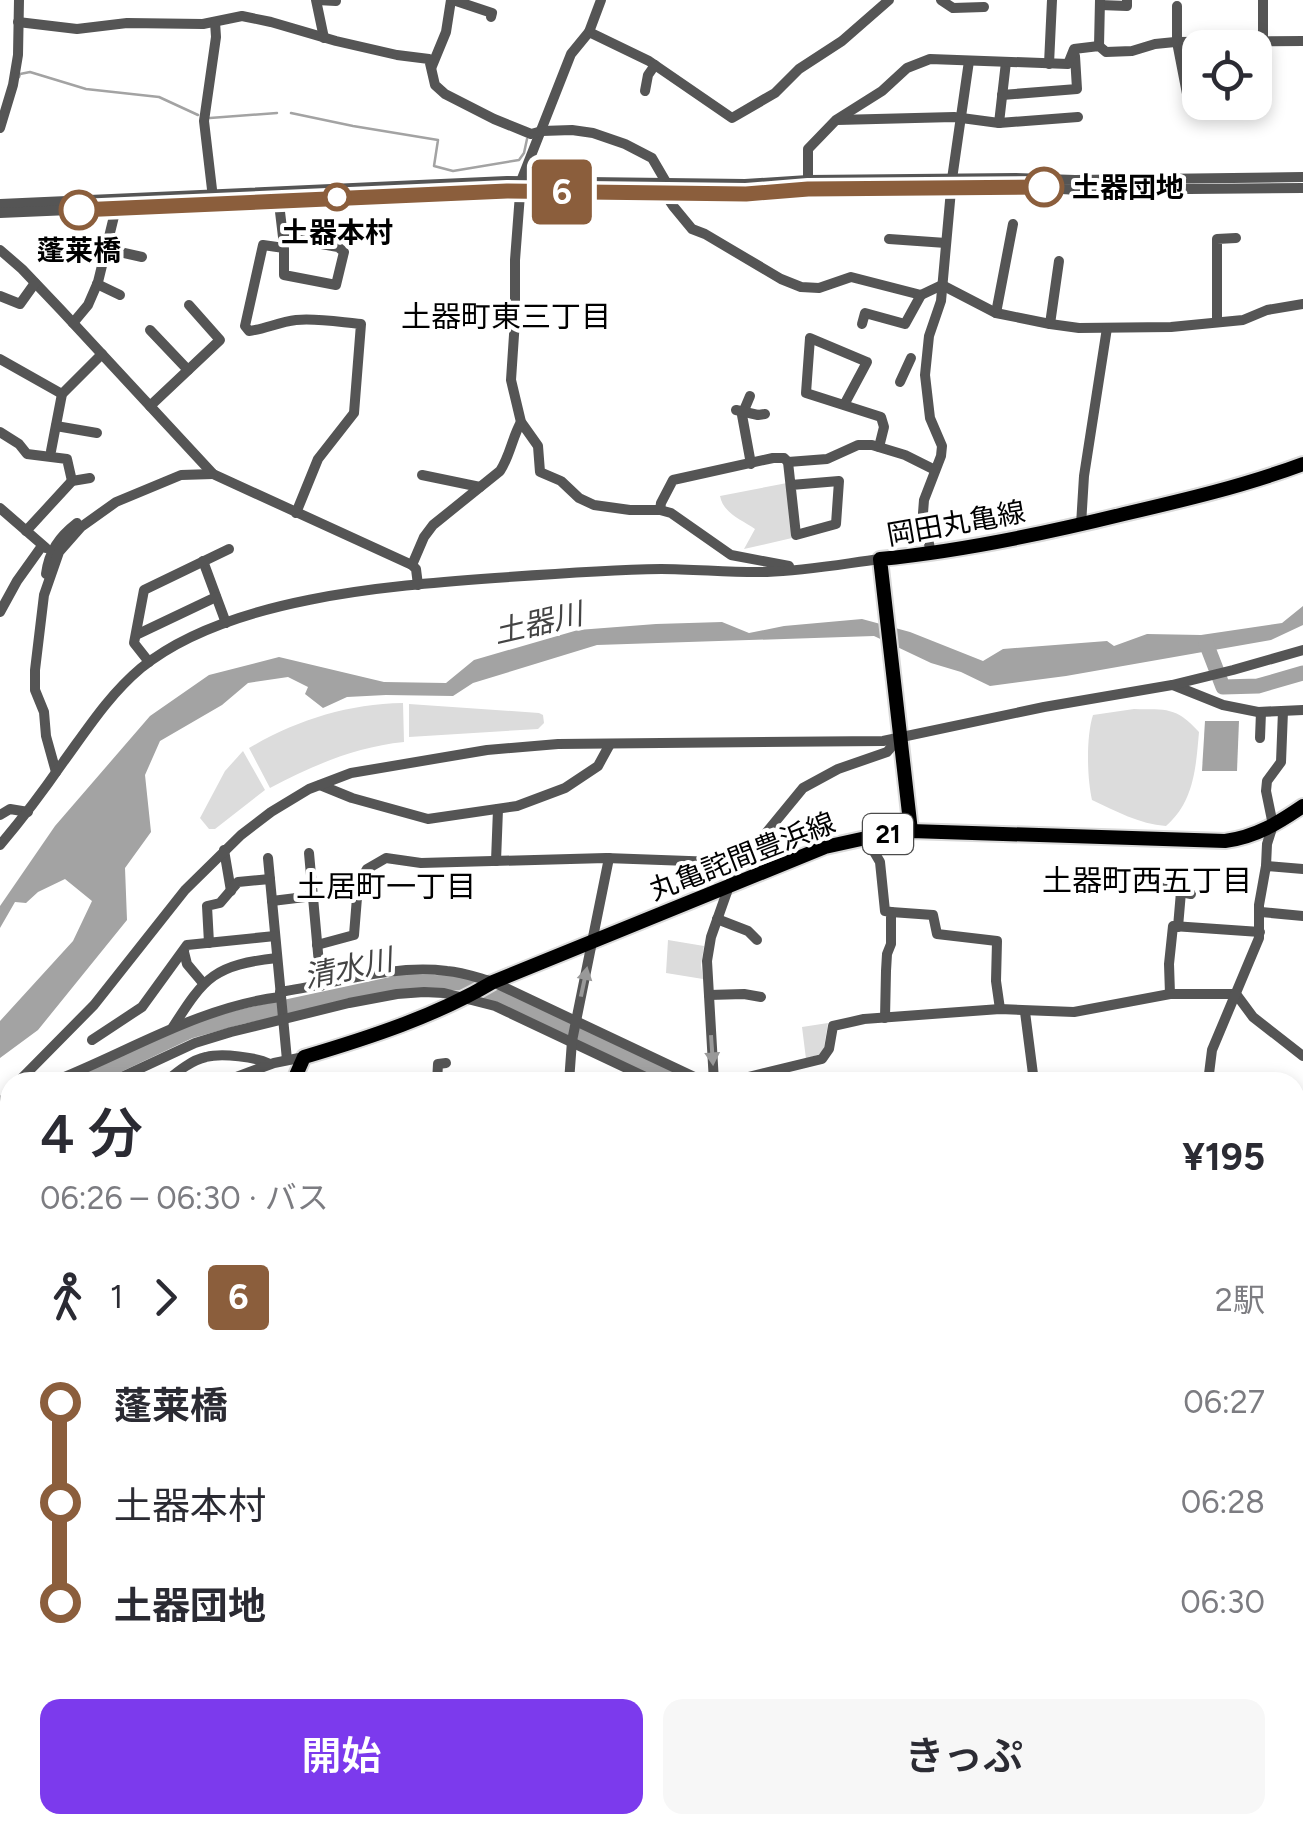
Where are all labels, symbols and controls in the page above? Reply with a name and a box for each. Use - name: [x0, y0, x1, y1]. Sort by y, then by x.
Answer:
- map controls: [1182, 30, 1272, 120]
- button: locate: [1182, 30, 1272, 120]
- line badge: 6: [530, 160, 594, 224]
- marker: 土器団地: [1025, 168, 1063, 206]
- place label: 土器団地: [1072, 170, 1184, 204]
- text: 6: [552, 171, 572, 213]
- marker: 土器本村: [324, 184, 350, 210]
- marker: 蓬莱橋: [60, 191, 98, 229]
- place label: 土器本村: [281, 215, 393, 249]
- place label: 蓬莱橋: [37, 233, 121, 267]
- district label: 土器町東三丁目: [401, 298, 611, 335]
- street label: 岡田丸亀線: [884, 494, 1028, 552]
- water label: 土器川: [490, 594, 589, 651]
- street label: 丸亀詫間豊浜線: [644, 805, 840, 907]
- road number: 21: [863, 814, 913, 854]
- district label: 土器町西五丁目: [1042, 862, 1252, 899]
- district label: 土居町一丁目: [296, 868, 476, 905]
- water label: 清水川: [300, 940, 399, 995]
- one-way arrow: [577, 966, 593, 997]
- one-way arrow: [704, 1035, 720, 1067]
- text: 4 分: [40, 1101, 143, 1167]
- text: ¥195: [1182, 1134, 1265, 1180]
- text: 06:26 – 06:30 · バス: [40, 1179, 329, 1217]
- icon: walk: [40, 1270, 95, 1325]
- icon: forward: [138, 1270, 193, 1325]
- text: 6: [228, 1276, 249, 1318]
- text: 1: [110, 1278, 123, 1316]
- text: 2駅: [1215, 1281, 1265, 1319]
- text: 蓬莱橋: [114, 1383, 228, 1429]
- text: 06:27: [1183, 1383, 1265, 1421]
- text: 土器本村: [114, 1483, 266, 1529]
- text: 06:28: [1181, 1483, 1265, 1521]
- text: 土器団地: [114, 1583, 266, 1629]
- text: 06:30: [1180, 1583, 1265, 1621]
- button: 開始: [40, 1699, 643, 1814]
- button: きっぷ: [663, 1699, 1265, 1814]

